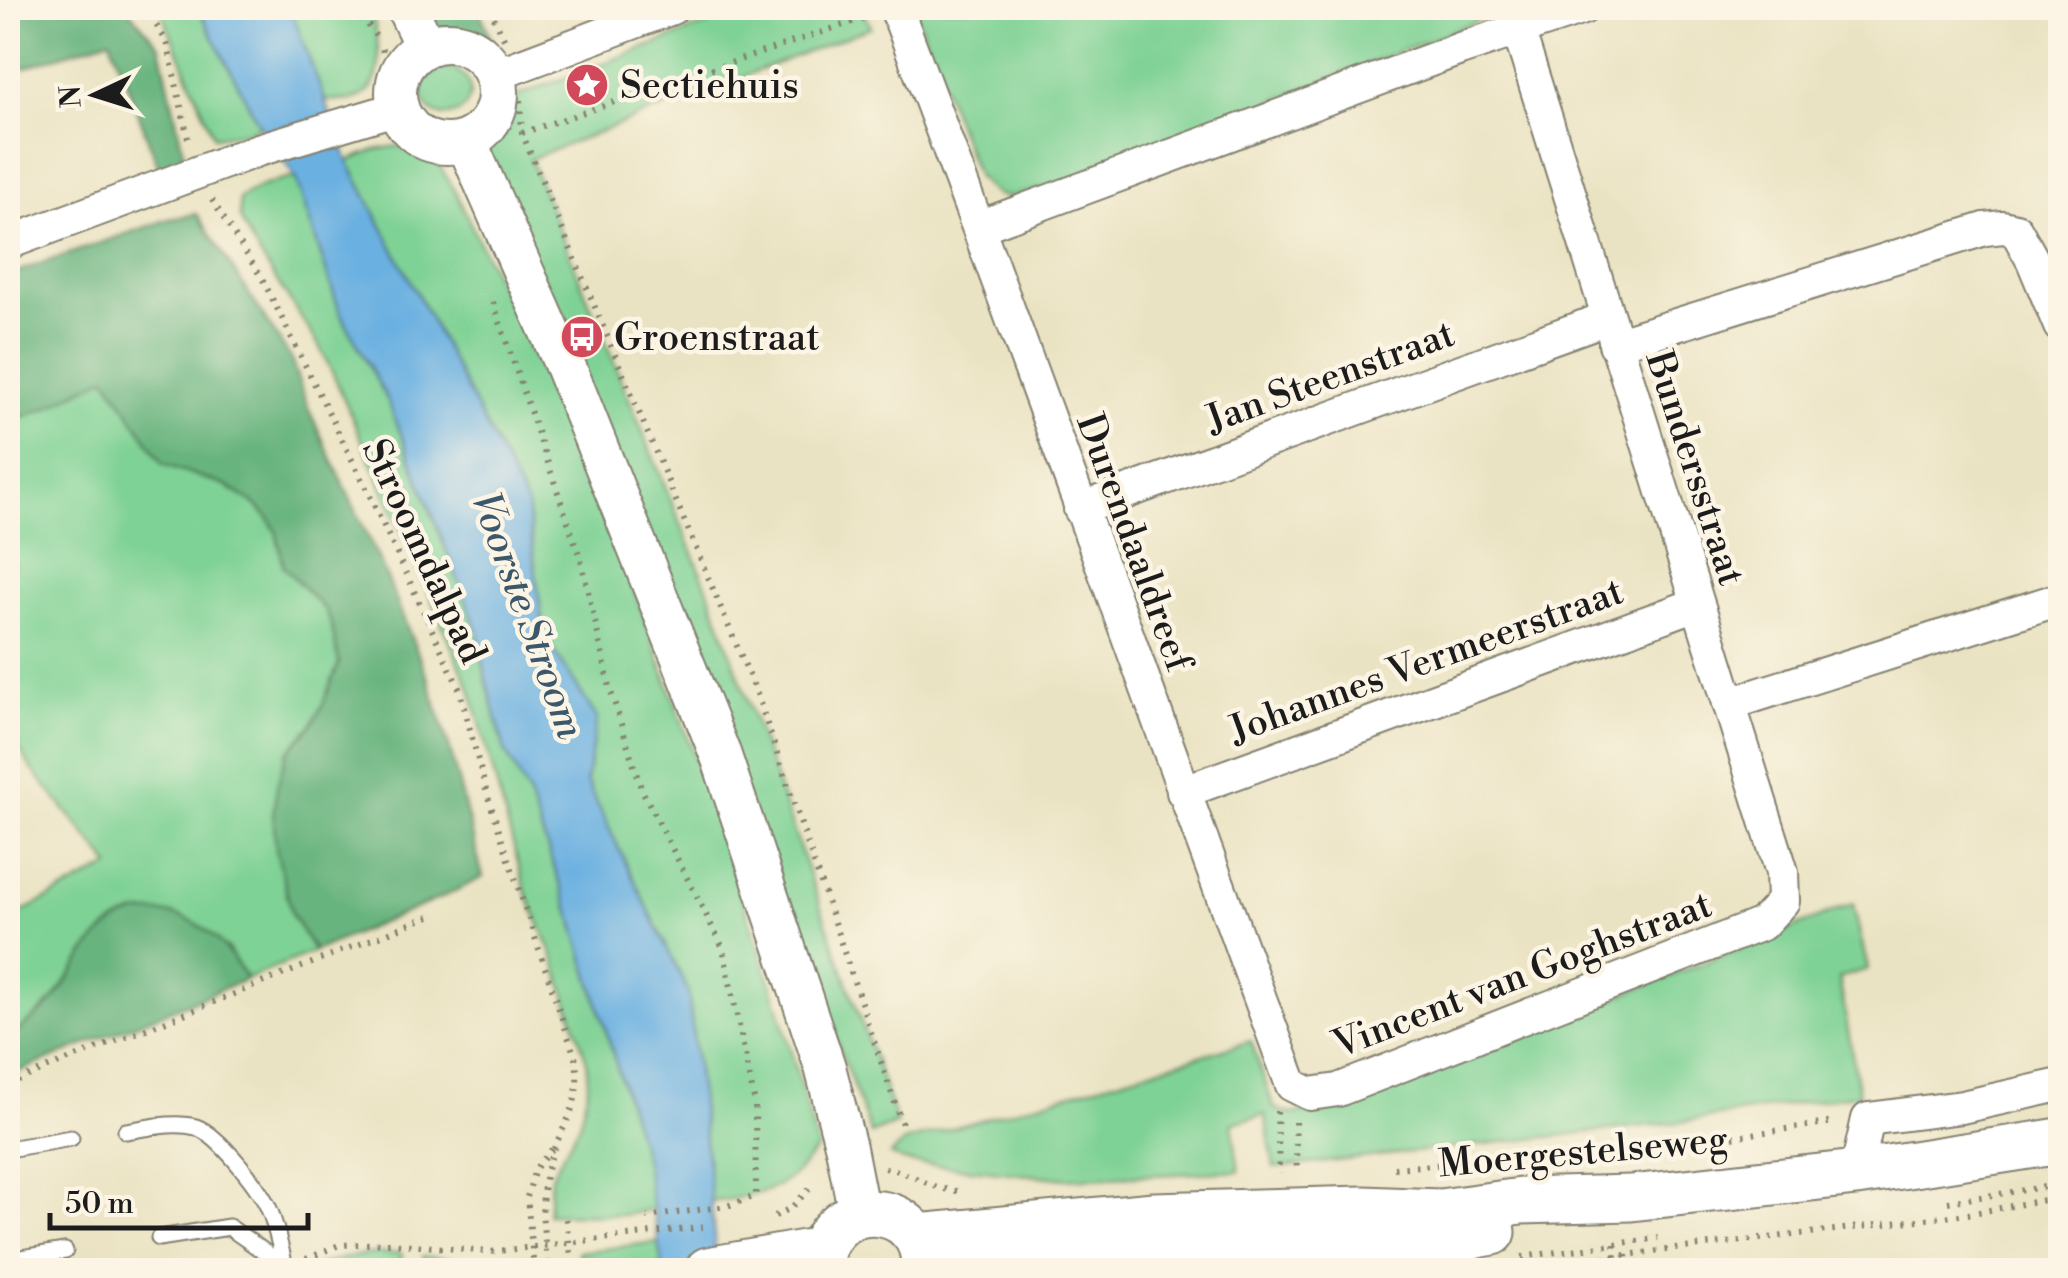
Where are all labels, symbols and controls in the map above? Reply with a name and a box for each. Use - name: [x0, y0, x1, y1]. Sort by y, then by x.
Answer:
- north arrow: [45, 45, 145, 145]
- place icon: Sectiehuis: [564, 62, 610, 108]
- place label: Sectiehuis: [620, 63, 799, 110]
- text: N: [53, 84, 90, 109]
- street label: Jan Steenstraat: [1198, 311, 1461, 445]
- bus stop icon: Groenstraat: [559, 314, 605, 360]
- place label: Groenstraat: [614, 315, 820, 362]
- street label: Bundersstraat: [1634, 344, 1755, 591]
- street label: Durendaaldreef: [1065, 407, 1203, 680]
- street label: Stroomdalpad: [351, 432, 496, 672]
- water label: Voorste Stroom: [459, 485, 595, 746]
- street label: Johannes Vermeerstraat: [1221, 568, 1630, 755]
- street label: Vincent van Goghstraat: [1326, 882, 1718, 1070]
- street label: Moergestelseweg: [1437, 1116, 1730, 1189]
- scale bar: [50, 1168, 308, 1230]
- text: 50 m: [65, 1185, 134, 1223]

